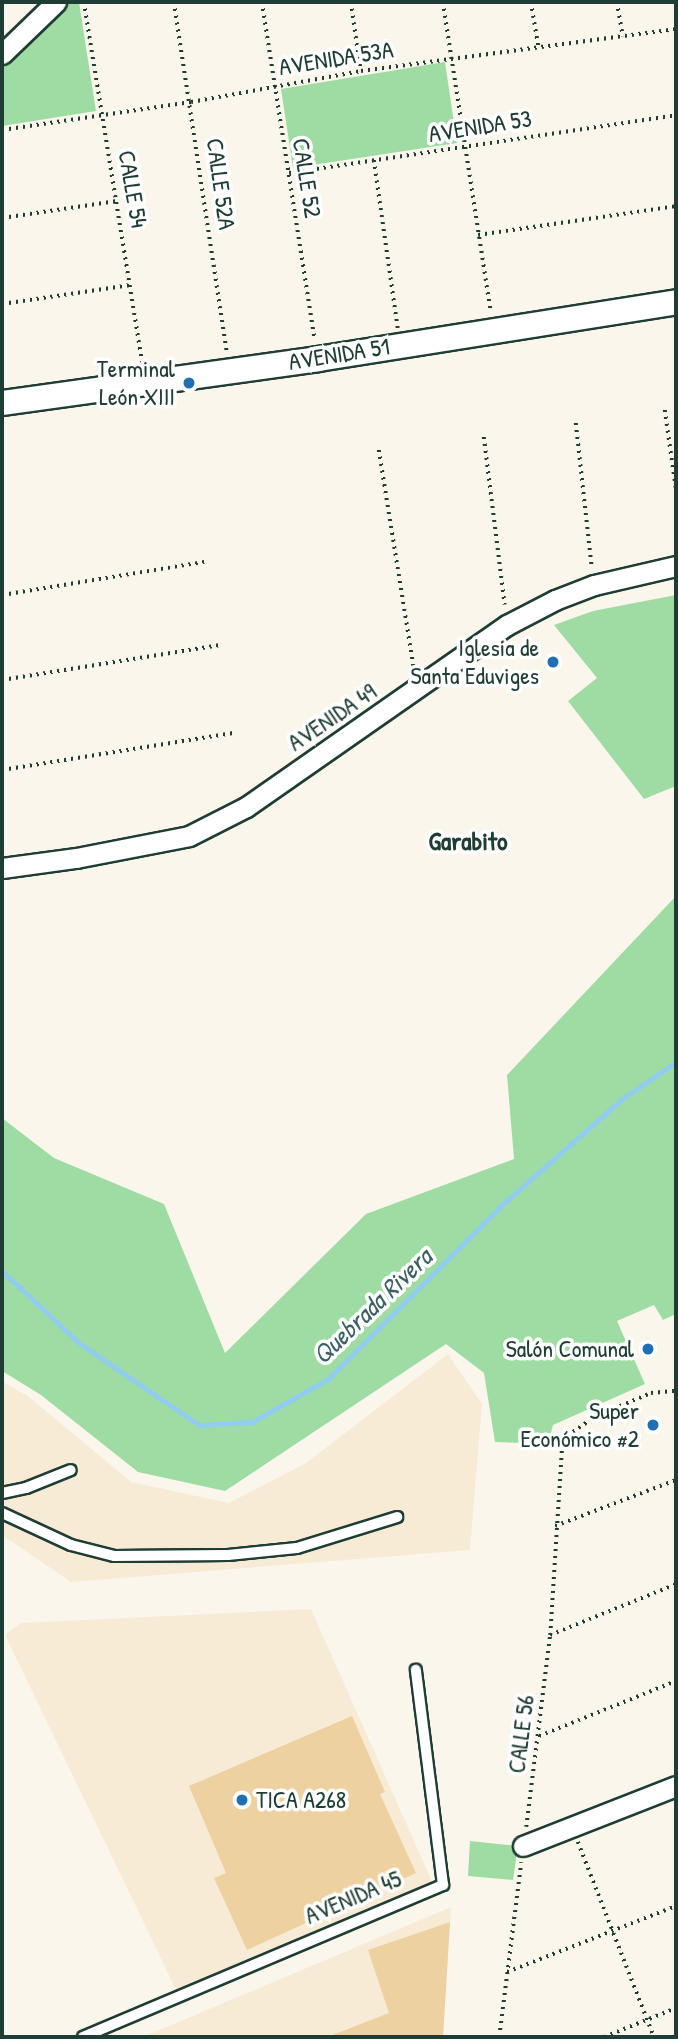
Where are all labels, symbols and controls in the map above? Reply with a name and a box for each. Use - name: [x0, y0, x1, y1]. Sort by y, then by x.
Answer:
- street label: AVENIDA 53A: [277, 35, 395, 81]
- street label: AVENIDA 53: [427, 104, 533, 148]
- street label: CALLE 52A: [200, 136, 242, 232]
- street label: CALLE 52: [287, 136, 327, 220]
- street label: CALLE 54: [112, 148, 154, 230]
- street label: AVENIDA 51: [287, 332, 391, 376]
- place label: Terminal León XIII: [97, 355, 175, 411]
- marker: Terminal León XIII: [181, 375, 197, 391]
- place label: Iglesia de Santa Eduviges: [411, 634, 539, 690]
- marker: Iglesia de Santa Eduviges: [545, 654, 561, 670]
- street label: AVENIDA 49: [282, 677, 382, 757]
- district label: Garabito: [429, 825, 507, 857]
- water label: Quebrada Rivera: [306, 1241, 438, 1371]
- place label: Salón Comunal: [506, 1335, 634, 1363]
- marker: Salón Comunal: [640, 1341, 656, 1357]
- place label: Super Económico #2: [520, 1397, 639, 1453]
- marker: Super Económico #2: [645, 1417, 661, 1433]
- street label: CALLE 56: [502, 1693, 540, 1775]
- place label: TICA A268: [256, 1786, 346, 1814]
- marker: TICA A268: [234, 1792, 250, 1808]
- street label: AVENIDA 45: [300, 1864, 406, 1930]

